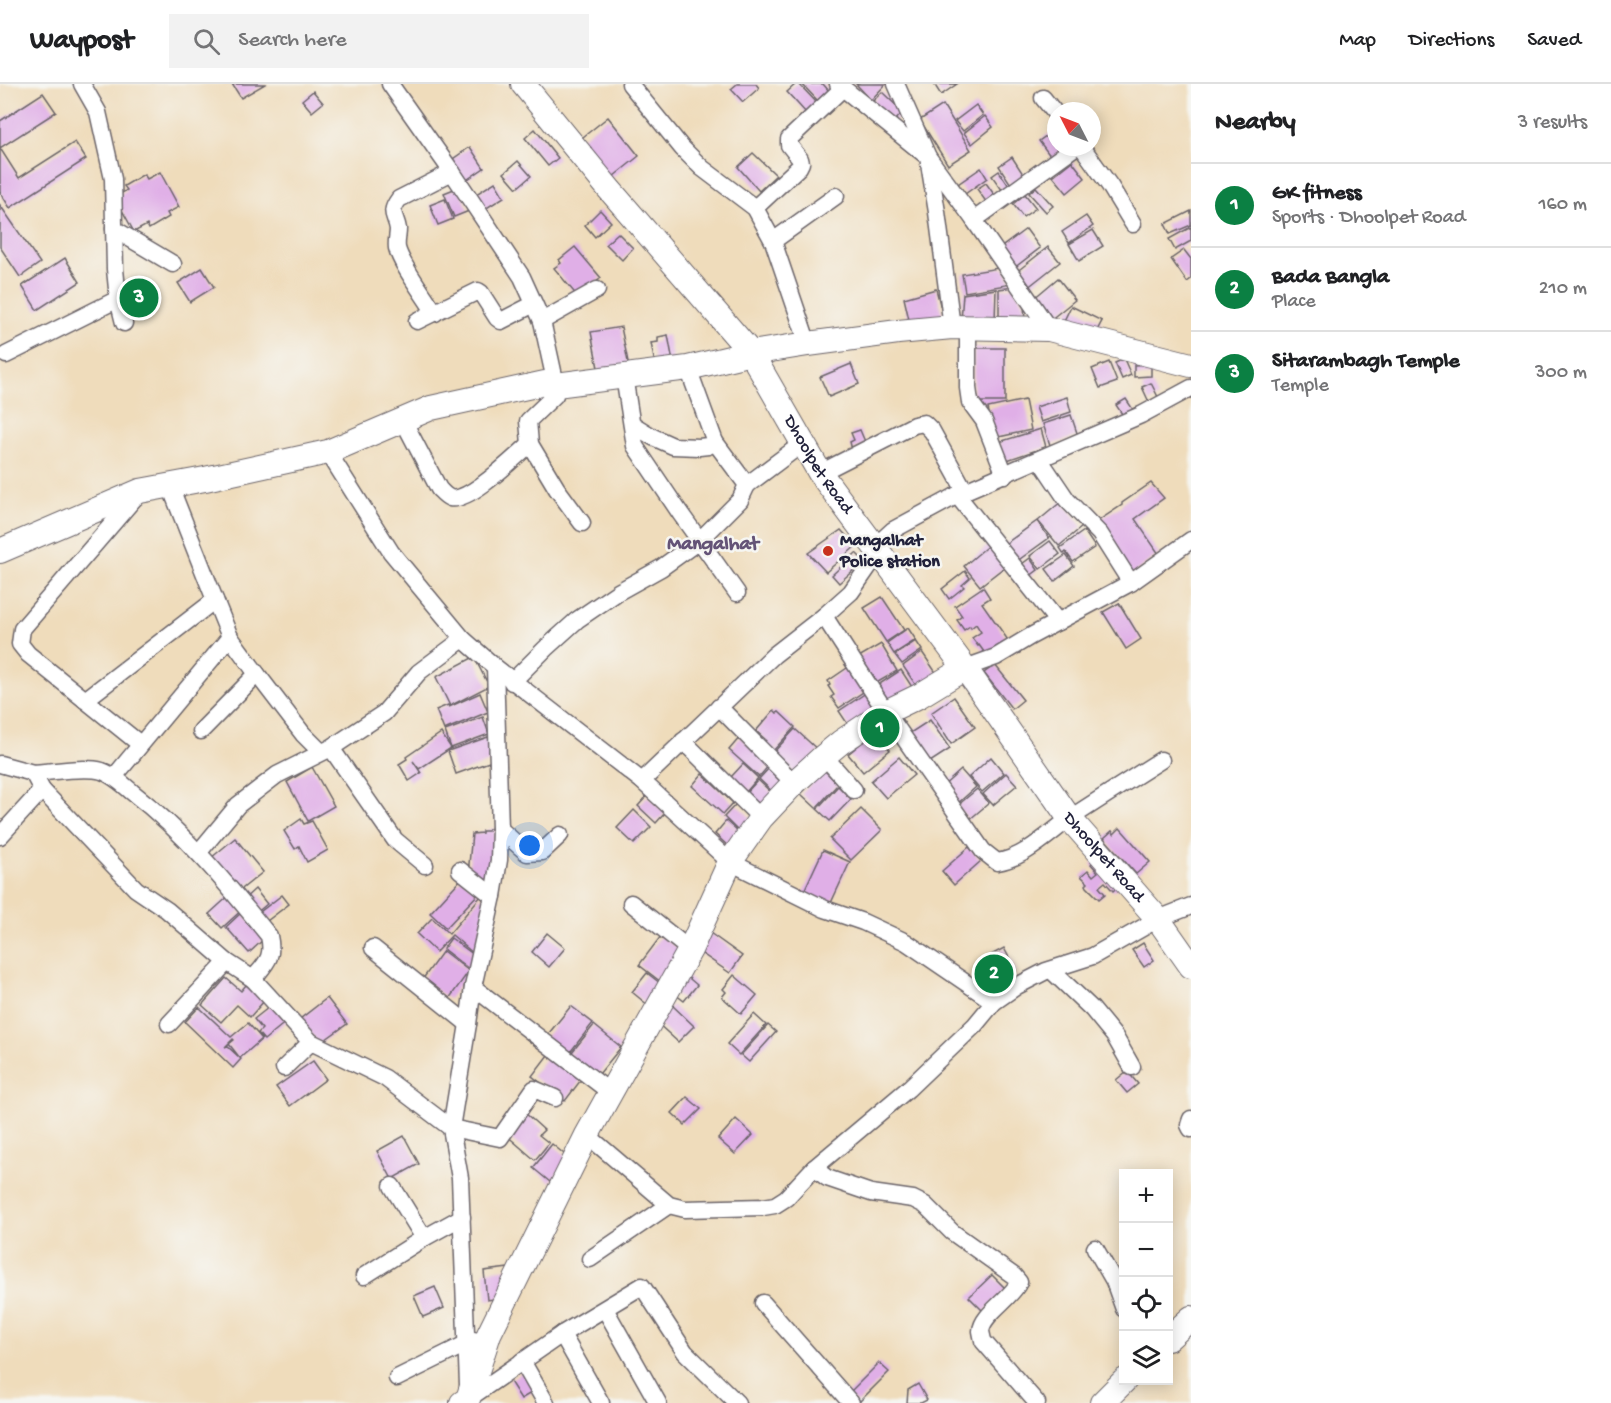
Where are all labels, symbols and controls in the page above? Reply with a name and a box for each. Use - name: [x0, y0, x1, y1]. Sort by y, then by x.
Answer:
- search box: [169, 14, 589, 68]
- text: Waypost: [30, 25, 133, 58]
- icon: search: [190, 25, 223, 58]
- text: Search here: [238, 28, 347, 54]
- text: Map: [1339, 29, 1376, 54]
- text: Directions: [1409, 29, 1494, 54]
- text: Saved: [1527, 29, 1581, 54]
- north arrow: [1047, 102, 1101, 156]
- text: Nearby: [1215, 108, 1296, 139]
- text: 3 results: [1518, 112, 1587, 135]
- text: GK fitness: [1272, 181, 1362, 207]
- text: 1: [1230, 194, 1239, 217]
- text: 160 m: [1538, 194, 1587, 217]
- text: Sports · Dhoolpet Road: [1272, 207, 1466, 230]
- text: Bada Bangla: [1272, 265, 1389, 291]
- pin: 3: [120, 276, 158, 320]
- text: 2: [1230, 278, 1239, 301]
- text: 210 m: [1539, 278, 1587, 301]
- text: Place: [1272, 291, 1316, 314]
- text: Sitarambagh Temple: [1272, 349, 1460, 375]
- text: 3: [1229, 362, 1240, 385]
- text: 300 m: [1535, 362, 1587, 385]
- text: Temple: [1272, 375, 1329, 398]
- street label: Dhoolpet Road: [778, 411, 858, 519]
- place label: Mangalhat Police station: [839, 531, 940, 573]
- district label: Mangalhat: [667, 534, 761, 557]
- marker: Mangalhat Police station: [821, 544, 835, 558]
- pin: 1: [860, 706, 900, 750]
- street label: Dhoolpet Road: [1058, 807, 1150, 908]
- your location: [515, 831, 544, 860]
- pin: 2: [974, 952, 1014, 996]
- map controls: [1119, 1169, 1173, 1385]
- button: +: [1119, 1169, 1173, 1223]
- button: −: [1119, 1223, 1173, 1277]
- button: locate: [1119, 1277, 1173, 1331]
- button: layers: [1119, 1331, 1173, 1385]

